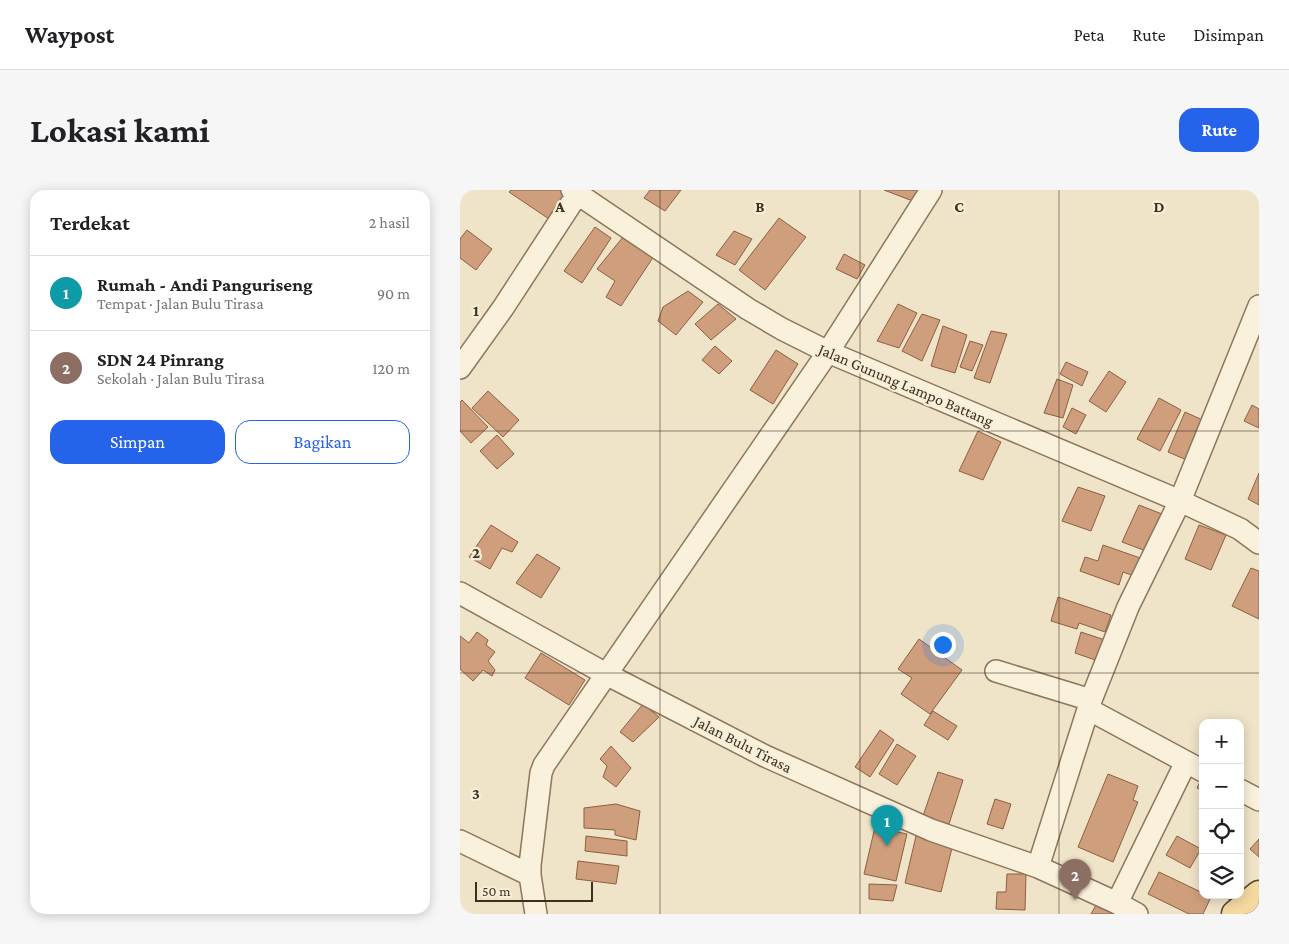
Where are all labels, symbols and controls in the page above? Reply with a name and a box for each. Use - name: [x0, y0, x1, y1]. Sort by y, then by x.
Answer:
- text: Waypost: [25, 21, 114, 48]
- text: Peta: [1074, 25, 1105, 45]
- text: Rute: [1133, 25, 1166, 45]
- text: Disimpan: [1194, 25, 1264, 45]
- button: Rute: [1179, 108, 1259, 152]
- text: Lokasi kami: [30, 111, 210, 150]
- text: A: [554, 198, 565, 215]
- text: B: [755, 198, 765, 215]
- text: C: [954, 198, 964, 215]
- text: D: [1153, 198, 1165, 215]
- text: Terdekat: [50, 211, 130, 235]
- text: 2 hasil: [369, 214, 410, 231]
- text: Rumah - Andi Panguriseng: [97, 274, 313, 295]
- text: 1: [63, 285, 69, 302]
- text: 90 m: [377, 285, 410, 302]
- text: Tempat · Jalan Bulu Tirasa: [97, 295, 264, 312]
- text: 1: [473, 302, 479, 319]
- street label: Jalan Gunung Lampo Battang: [814, 340, 996, 431]
- text: SDN 24 Pinrang: [97, 349, 224, 370]
- text: 2: [62, 360, 70, 377]
- text: 120 m: [372, 360, 410, 377]
- text: Sekolah · Jalan Bulu Tirasa: [97, 370, 265, 387]
- button: Simpan: [50, 420, 225, 464]
- button: Bagikan: [235, 420, 410, 464]
- text: 2: [472, 544, 480, 561]
- your location: [930, 632, 956, 658]
- street label: Jalan Bulu Tirasa: [689, 711, 795, 777]
- map controls: [1199, 719, 1244, 899]
- button: +: [1199, 719, 1244, 764]
- button: −: [1199, 764, 1244, 809]
- text: 3: [472, 785, 480, 802]
- pin: 1: [871, 805, 903, 846]
- button: locate: [1199, 809, 1244, 854]
- button: layers: [1199, 854, 1244, 899]
- pin: 2: [1059, 859, 1091, 900]
- scale bar: [475, 879, 592, 902]
- text: 50 m: [482, 883, 510, 899]

